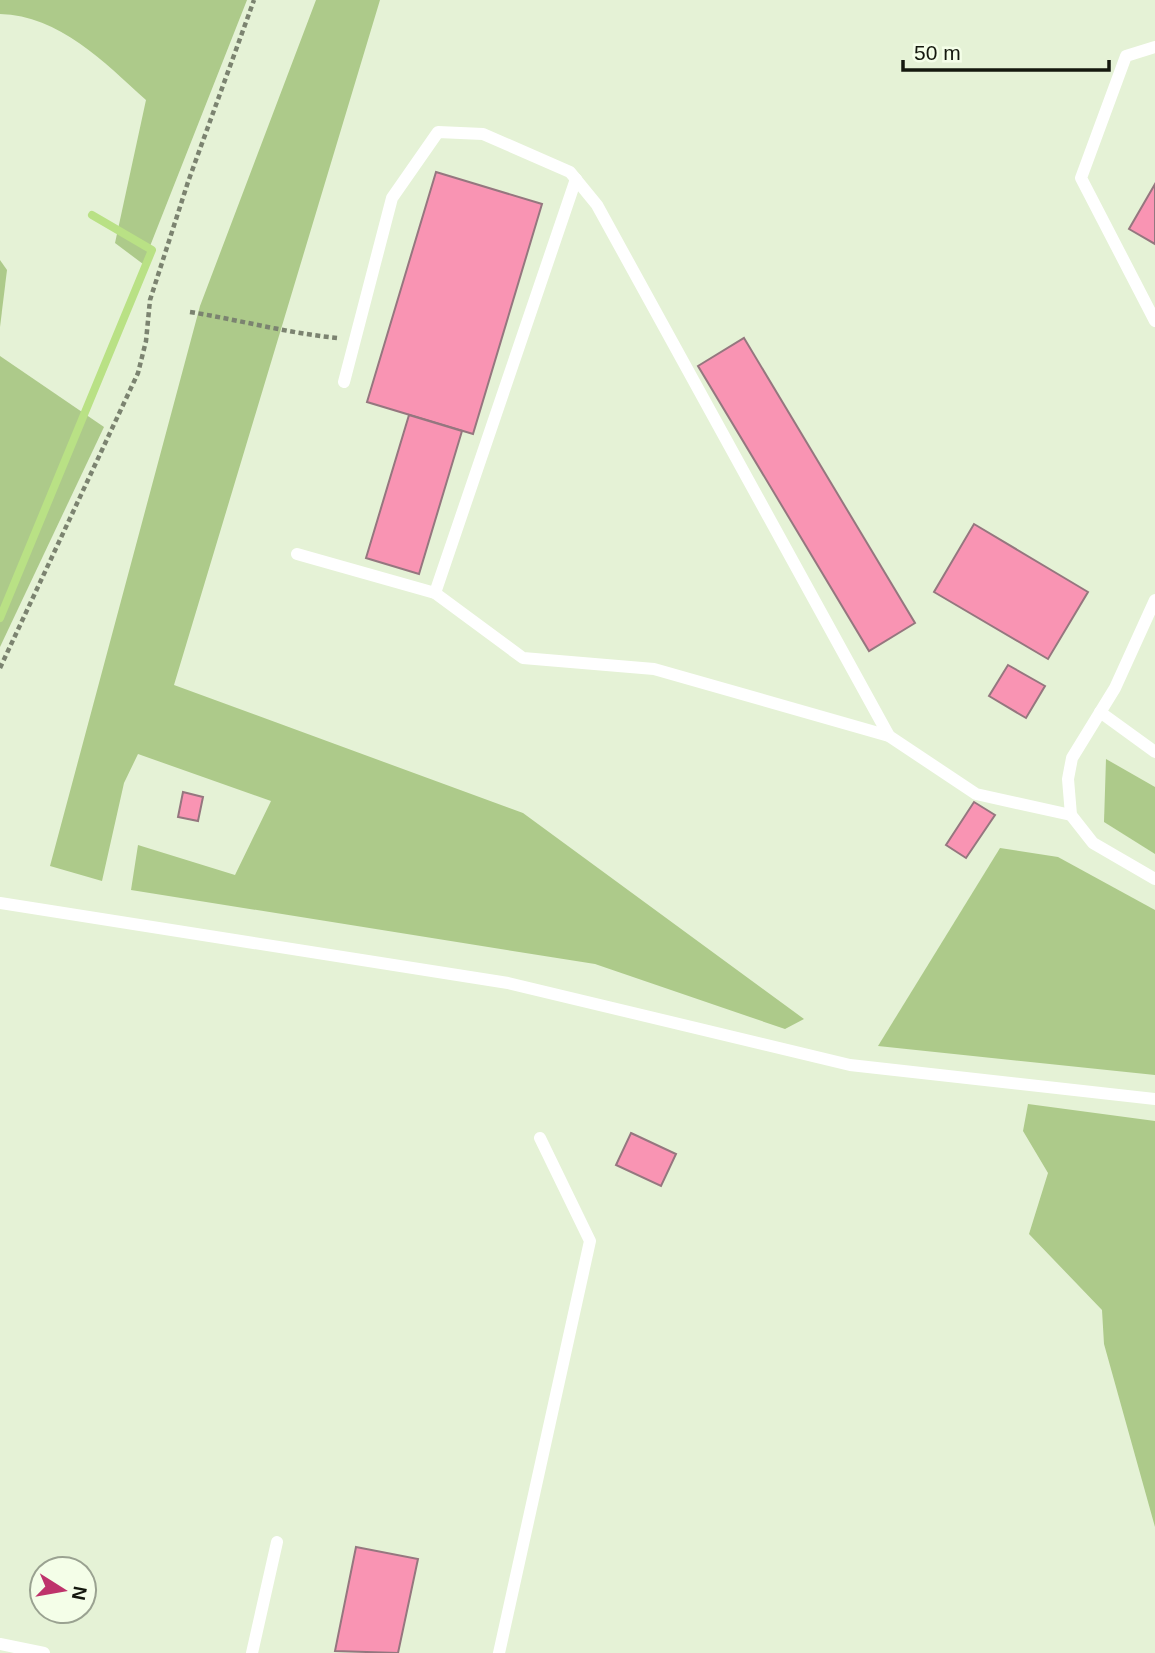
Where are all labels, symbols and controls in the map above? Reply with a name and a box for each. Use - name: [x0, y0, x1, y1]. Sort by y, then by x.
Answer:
- scale bar: [903, 28, 1110, 72]
- text: 50 m: [914, 41, 961, 64]
- north arrow: [28, 1555, 98, 1625]
- text: N: [68, 1584, 91, 1602]

